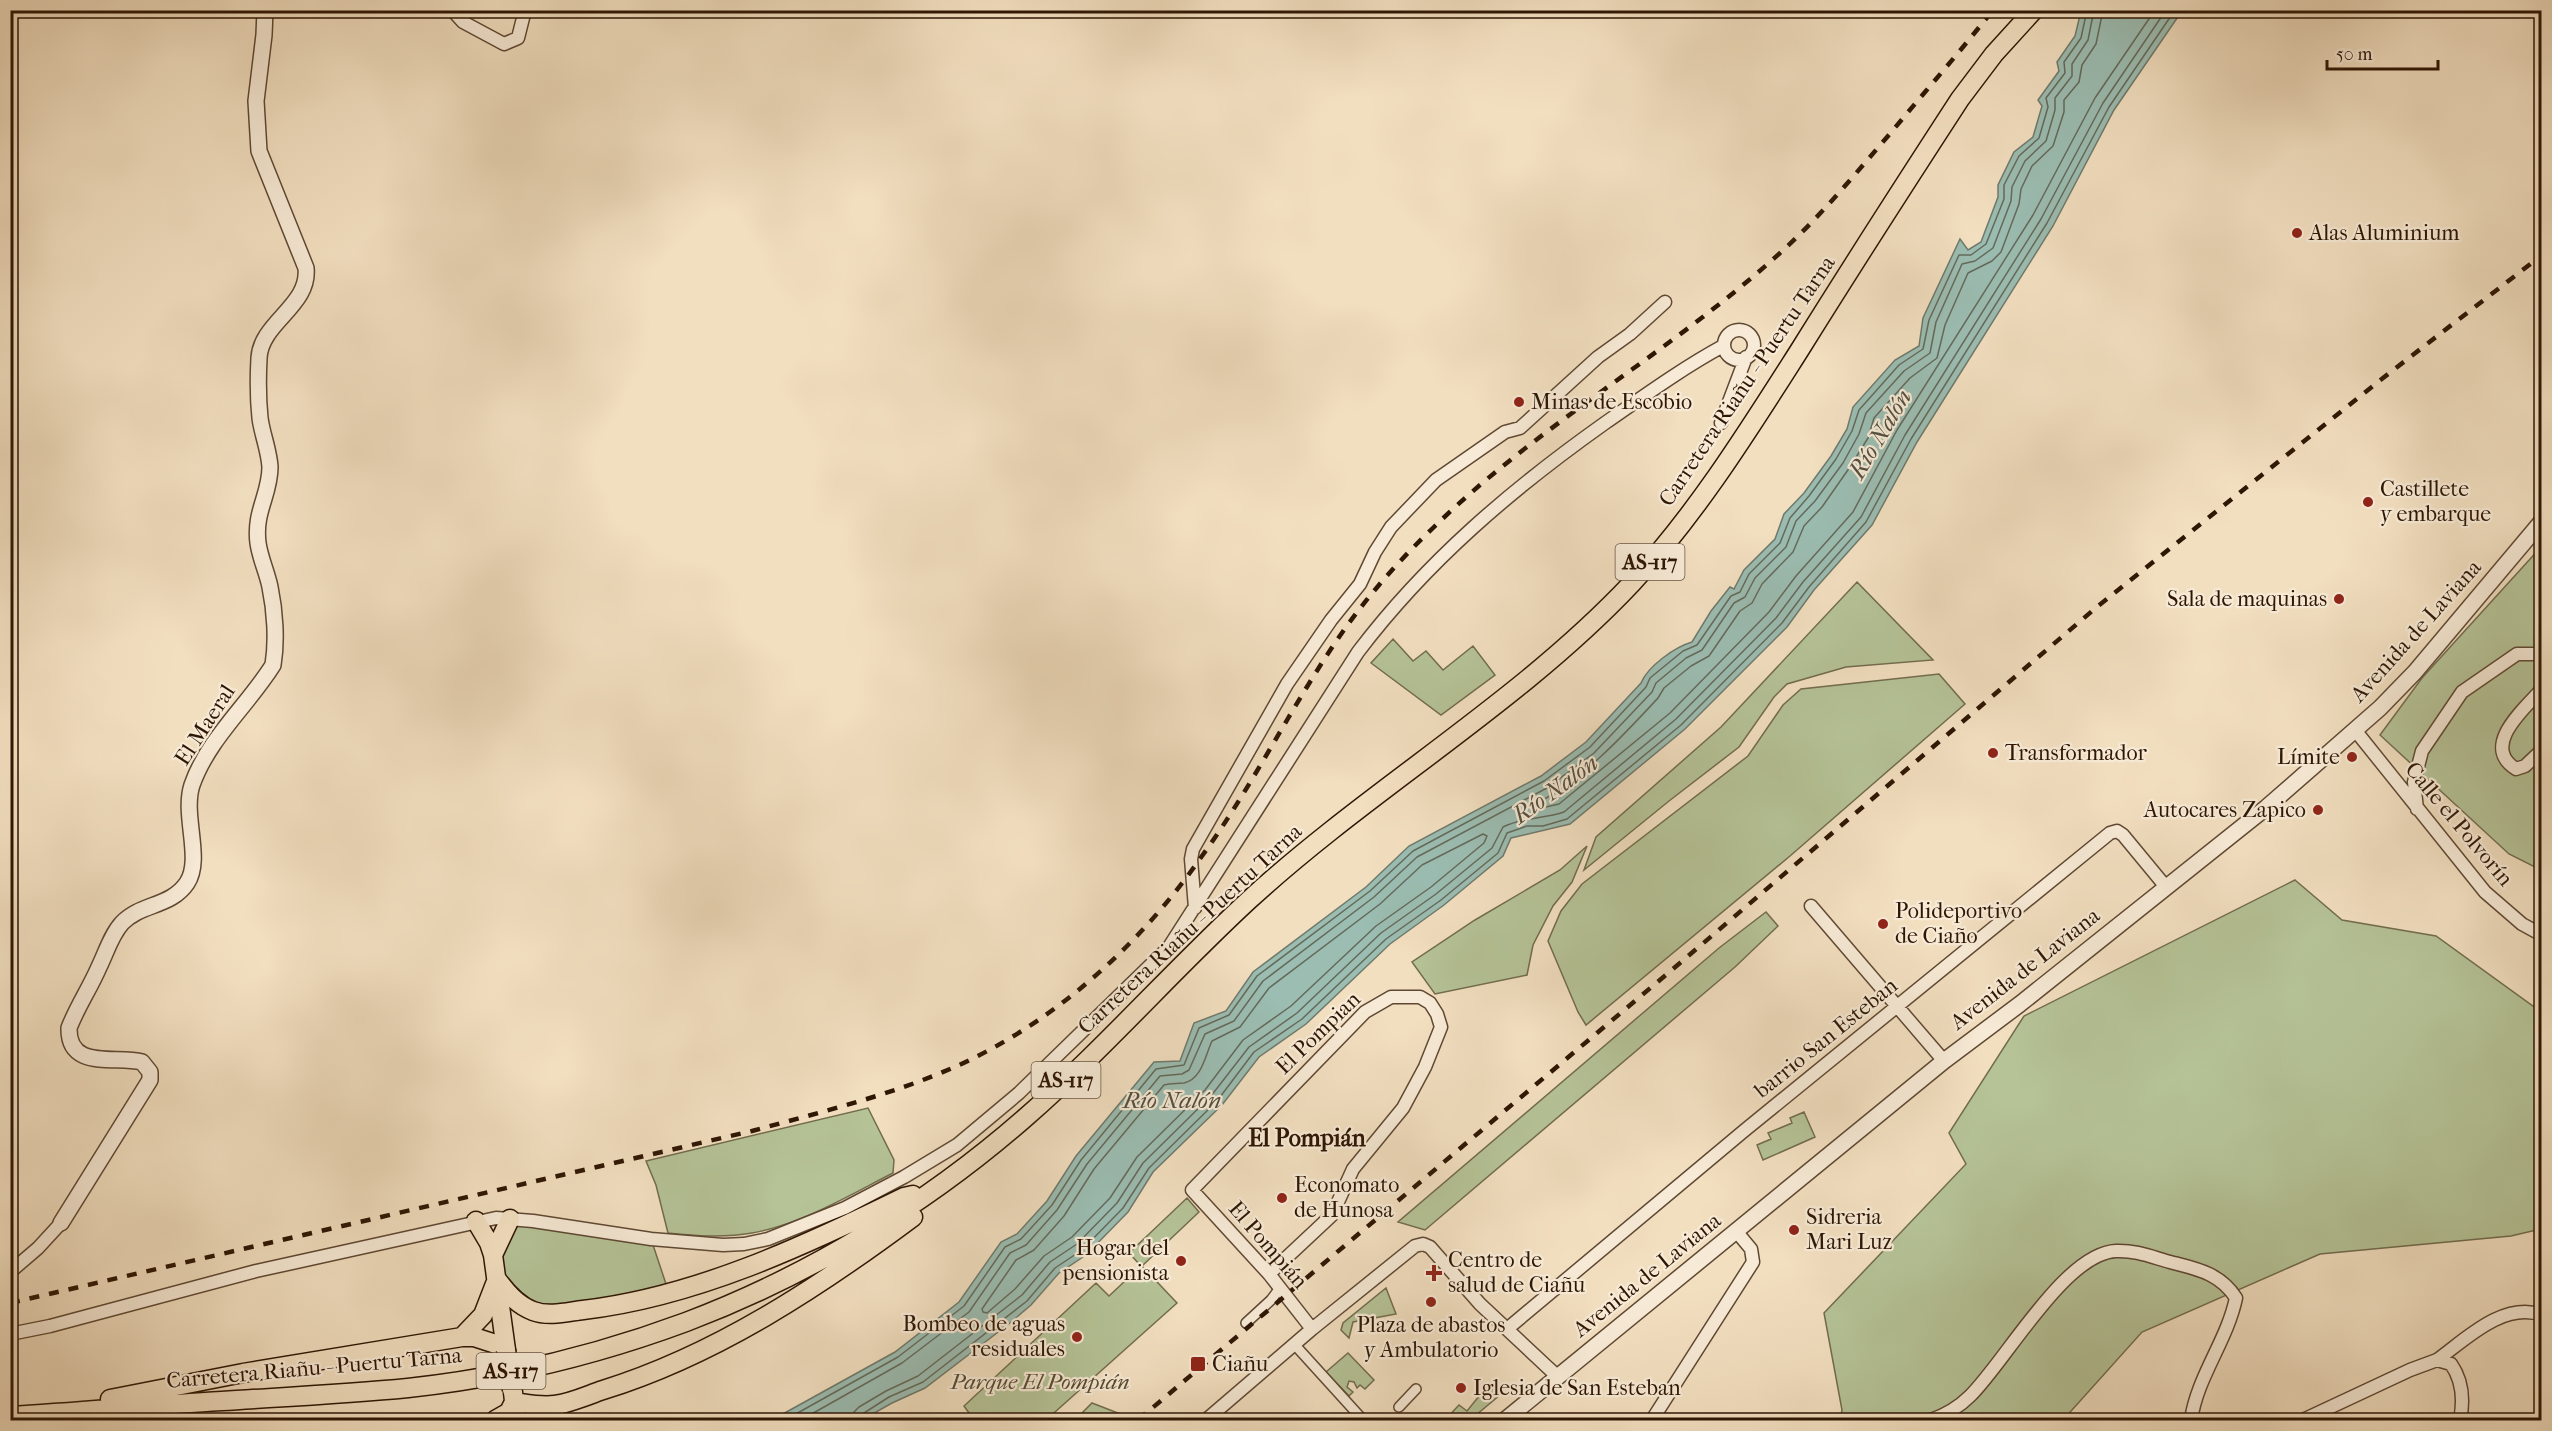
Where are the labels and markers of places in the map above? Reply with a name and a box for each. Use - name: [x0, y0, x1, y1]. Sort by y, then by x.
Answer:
- place label: Alas Aluminium: [2308, 220, 2460, 246]
- marker: Alas Aluminium: [2290, 226, 2304, 240]
- place label: Minas de Escobio: [1531, 389, 1692, 415]
- marker: Minas de Escobio: [1512, 395, 1526, 409]
- place label: Castillete y embarque: [2380, 476, 2491, 527]
- marker: Castillete y embarque: [2361, 495, 2375, 509]
- place label: Sala de maquinas: [2167, 586, 2327, 612]
- marker: Sala de maquinas: [2332, 592, 2346, 606]
- place label: Transformador: [2005, 740, 2147, 766]
- place label: Límite: [2277, 744, 2340, 770]
- marker: Transformador: [1986, 746, 2000, 760]
- marker: Límite: [2345, 750, 2359, 764]
- place label: Autocares Zapico: [2143, 797, 2306, 823]
- marker: Autocares Zapico: [2311, 803, 2325, 817]
- place label: Polideportivo de Ciaño: [1895, 898, 2022, 949]
- marker: Polideportivo de Ciaño: [1876, 917, 1890, 931]
- place label: Economato de Hunosa: [1294, 1172, 1399, 1223]
- marker: Economato de Hunosa: [1275, 1191, 1289, 1205]
- place label: Sidreria Mari Luz: [1806, 1204, 1893, 1255]
- marker: Sidreria Mari Luz: [1787, 1223, 1801, 1237]
- place label: Hogar del pensionista: [1062, 1235, 1170, 1286]
- place label: Centro de salud de Ciañu: [1448, 1247, 1586, 1298]
- marker: Hogar del pensionista: [1174, 1254, 1188, 1268]
- marker: Centro de salud de Ciañu: [1425, 1264, 1443, 1282]
- marker: Plaza de abastos y Ambulatorio: [1424, 1295, 1438, 1309]
- place label: Bombeo de aguas residuales: [903, 1311, 1065, 1362]
- place label: Plaza de abastos y Ambulatorio: [1357, 1312, 1505, 1363]
- marker: Bombeo de aguas residuales: [1070, 1330, 1084, 1344]
- place label: Ciañu: [1212, 1351, 1269, 1377]
- marker: Ciañu: [1189, 1355, 1207, 1373]
- place label: Iglesia de San Esteban: [1473, 1375, 1681, 1401]
- marker: Iglesia de San Esteban: [1454, 1381, 1468, 1395]

